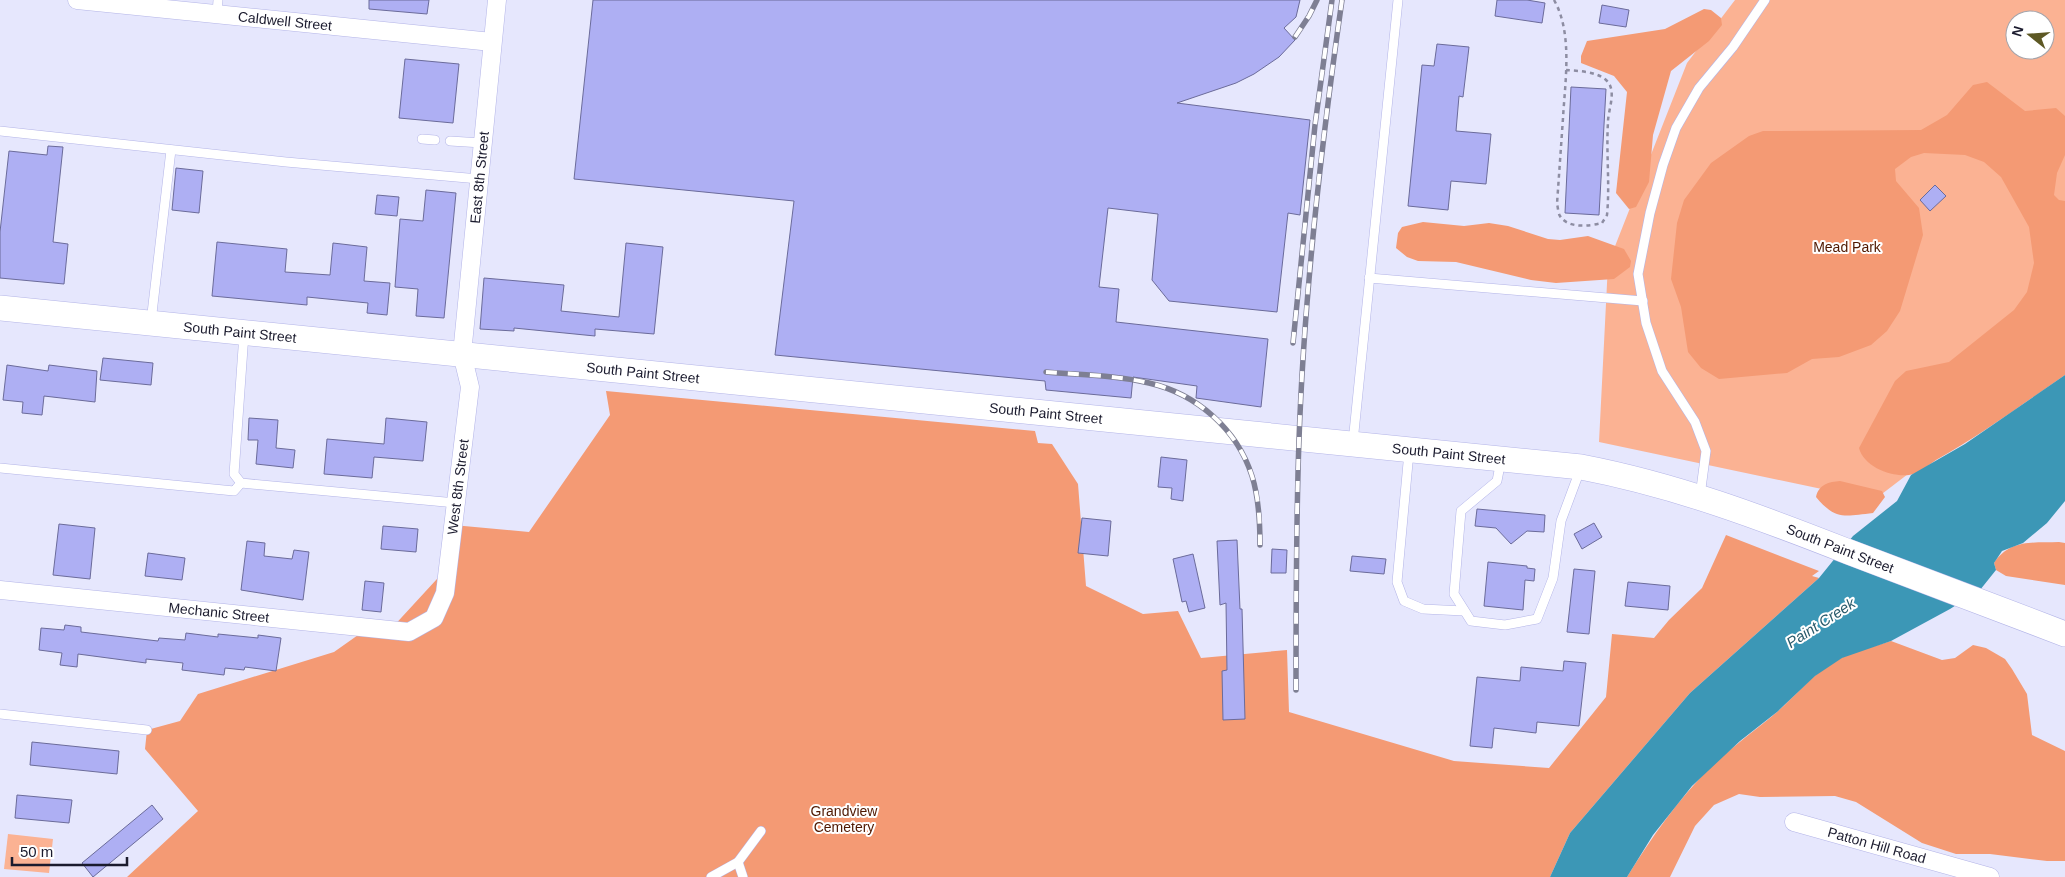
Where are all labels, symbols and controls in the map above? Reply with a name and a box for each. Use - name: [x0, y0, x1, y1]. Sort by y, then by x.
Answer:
- street label: Caldwell Street: [237, 8, 333, 34]
- north arrow: [2005, 10, 2055, 60]
- text: N: [2008, 24, 2027, 38]
- street label: East 8th Street: [467, 130, 492, 224]
- park label: Mead Park: [1813, 239, 1882, 255]
- street label: South Paint Street: [182, 318, 297, 346]
- street label: South Paint Street: [585, 359, 700, 386]
- street label: South Paint Street: [988, 400, 1103, 427]
- street label: West 8th Street: [444, 438, 472, 536]
- street label: South Paint Street: [1391, 440, 1506, 467]
- street label: South Paint Street: [1784, 521, 1896, 576]
- water label: Paint Creek: [1783, 593, 1859, 651]
- street label: Mechanic Street: [168, 599, 270, 626]
- park label: Grandview Cemetery: [811, 803, 878, 835]
- street label: Patton Hill Road: [1826, 824, 1928, 867]
- scale bar: [12, 834, 128, 866]
- text: 50 m: [20, 843, 53, 860]

